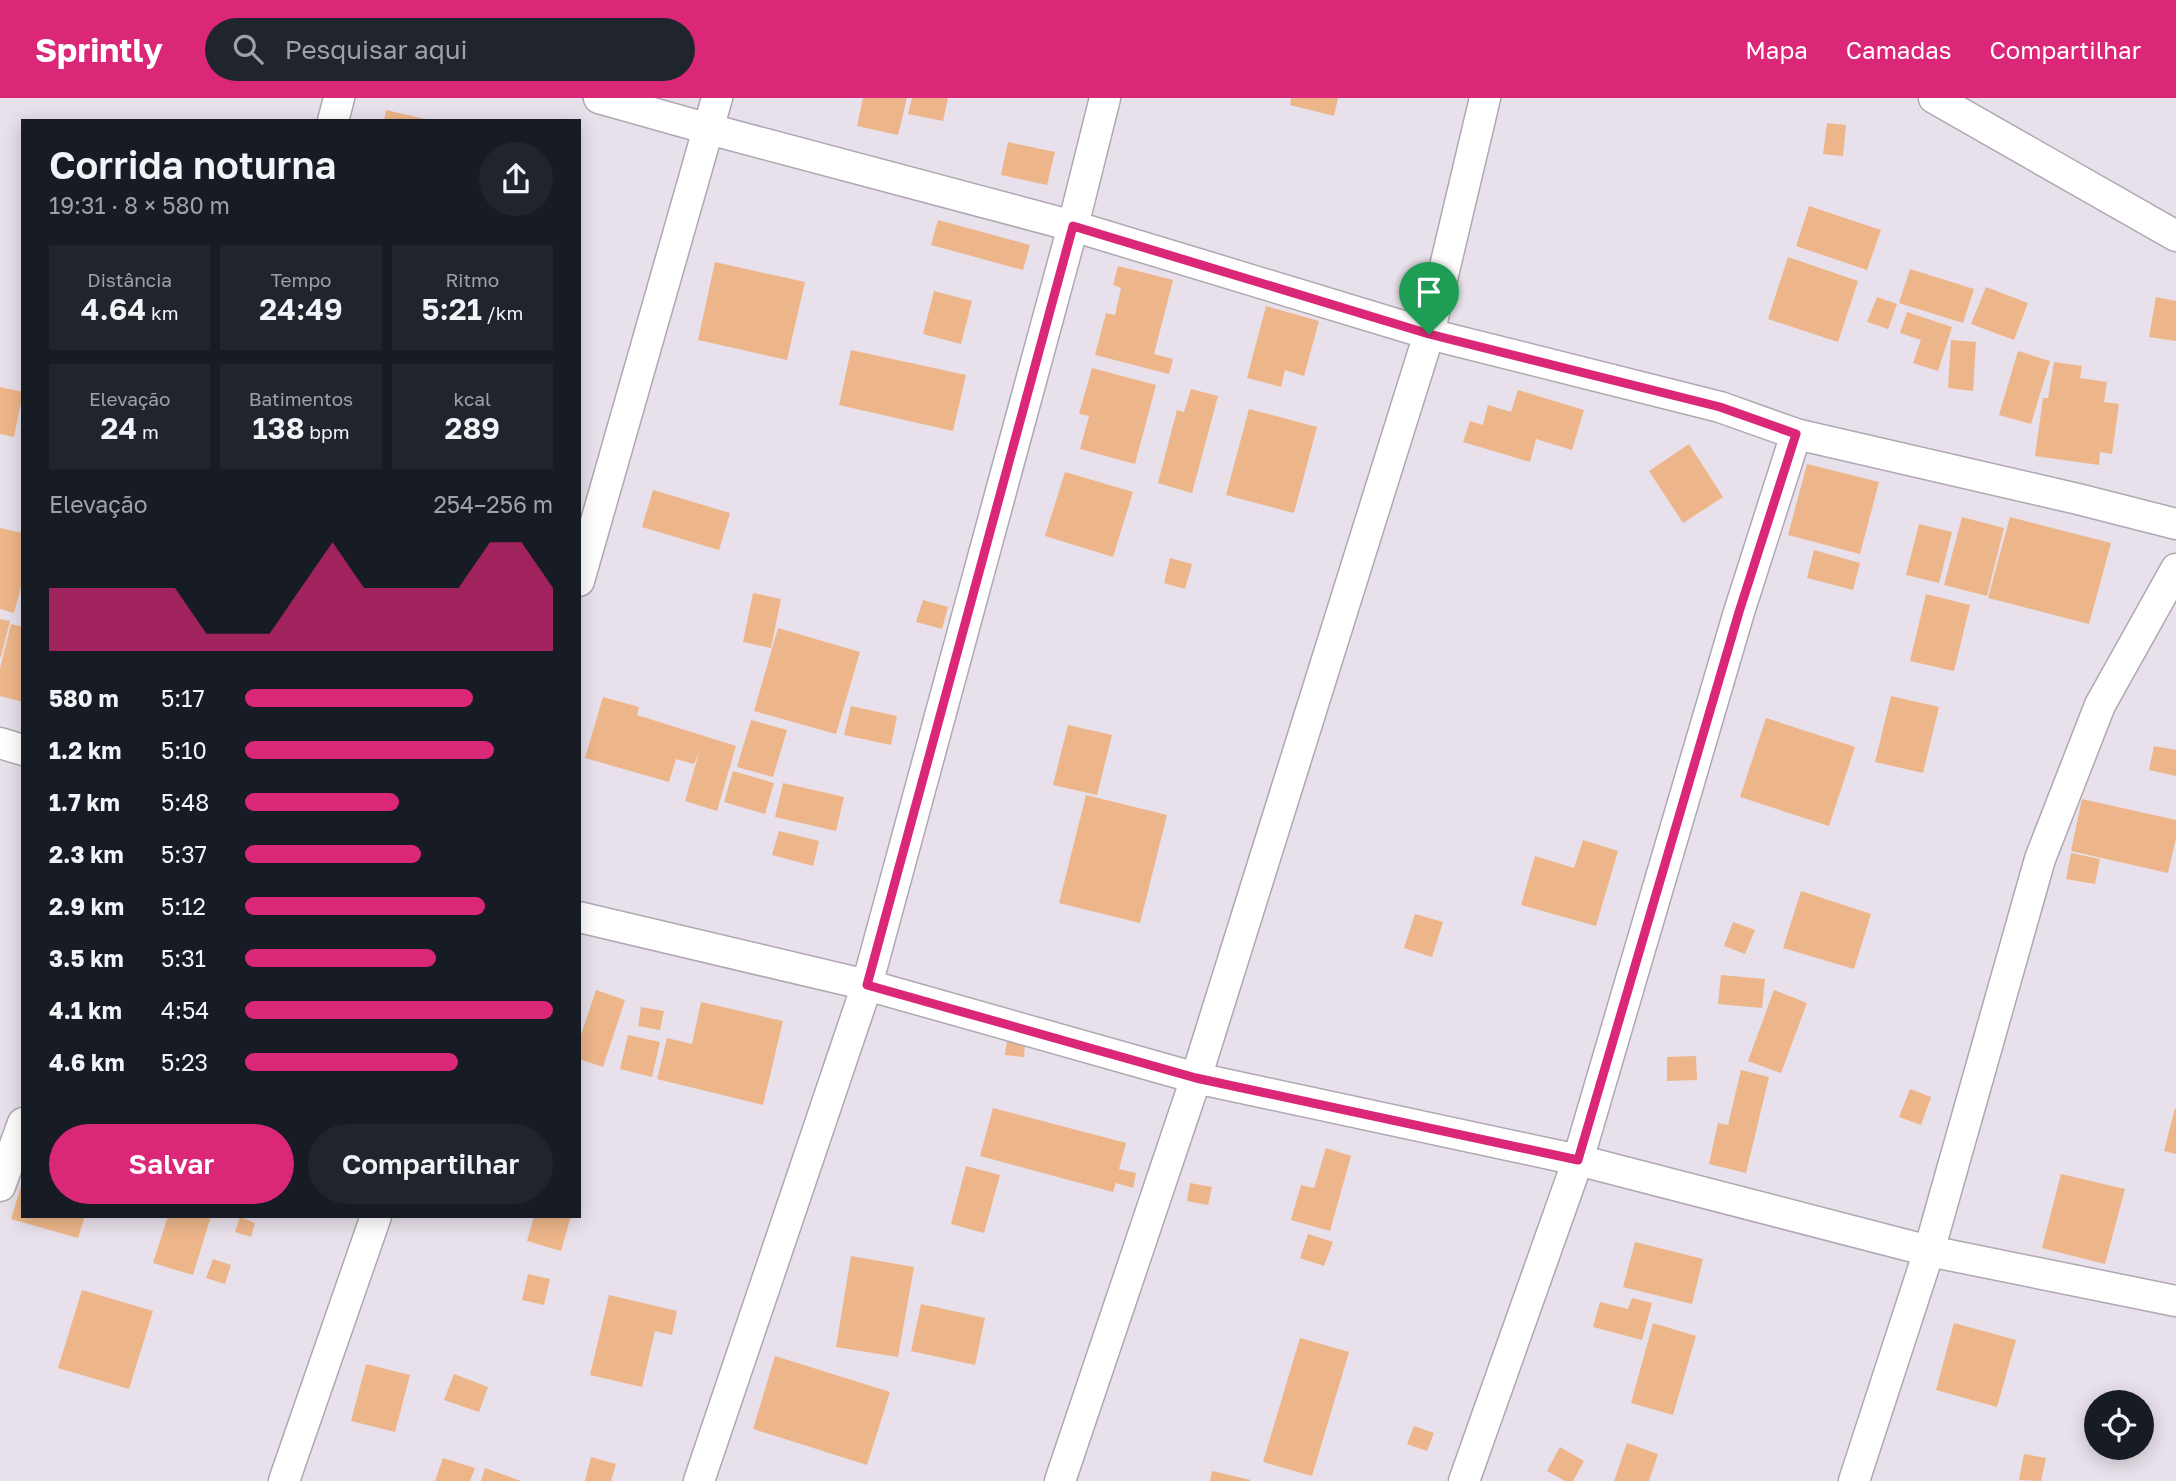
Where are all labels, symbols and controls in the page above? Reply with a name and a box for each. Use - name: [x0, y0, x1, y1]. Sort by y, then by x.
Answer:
- search box: [205, 18, 695, 81]
- text: Sprintly: [35, 30, 163, 69]
- icon: search: [229, 30, 267, 68]
- text: Pesquisar aqui: [285, 34, 468, 65]
- text: Mapa: [1745, 35, 1808, 64]
- text: Camadas: [1846, 35, 1951, 64]
- text: Compartilhar: [1989, 35, 2141, 64]
- text: Corrida noturna: [49, 142, 336, 187]
- button: share: [479, 142, 553, 216]
- text: 19:31 · 8 × 580 m: [49, 191, 230, 219]
- pin: [1399, 262, 1459, 334]
- text: Distância: [87, 268, 172, 291]
- text: Tempo: [270, 268, 331, 291]
- text: Ritmo: [445, 268, 499, 291]
- icon: arrive: [1410, 273, 1448, 311]
- text: 4.64: [81, 291, 146, 327]
- text: 24:49: [259, 291, 343, 327]
- text: 5:21: [421, 291, 482, 327]
- text: km: [146, 301, 179, 324]
- text: /km: [482, 301, 523, 324]
- text: Elevação: [89, 387, 170, 410]
- text: Batimentos: [249, 387, 353, 410]
- text: kcal: [454, 387, 491, 410]
- text: 24: [100, 410, 137, 446]
- text: 138: [252, 410, 305, 446]
- text: 289: [445, 410, 500, 446]
- text: m: [137, 420, 159, 443]
- text: bpm: [305, 420, 350, 443]
- text: Elevação: [49, 490, 148, 518]
- text: 254–256 m: [433, 490, 553, 518]
- text: 580 m: [49, 684, 119, 712]
- text: 5:17: [161, 684, 205, 712]
- text: 1.2 km: [49, 736, 121, 764]
- text: 5:10: [161, 736, 207, 764]
- text: 1.7 km: [49, 788, 120, 816]
- text: 5:48: [161, 788, 209, 816]
- text: 2.3 km: [49, 840, 124, 868]
- text: 5:37: [161, 840, 207, 868]
- text: 2.9 km: [49, 892, 124, 920]
- text: 5:12: [161, 892, 206, 920]
- text: 3.5 km: [49, 944, 124, 972]
- text: 5:31: [161, 944, 206, 972]
- text: 4.1 km: [49, 996, 122, 1024]
- text: 4:54: [161, 996, 209, 1024]
- text: 4.6 km: [49, 1048, 125, 1076]
- text: 5:23: [161, 1048, 208, 1076]
- button: Salvar: [49, 1124, 294, 1204]
- button: Compartilhar: [308, 1124, 553, 1204]
- map controls: [2084, 1390, 2154, 1460]
- button: locate: [2084, 1390, 2154, 1460]

